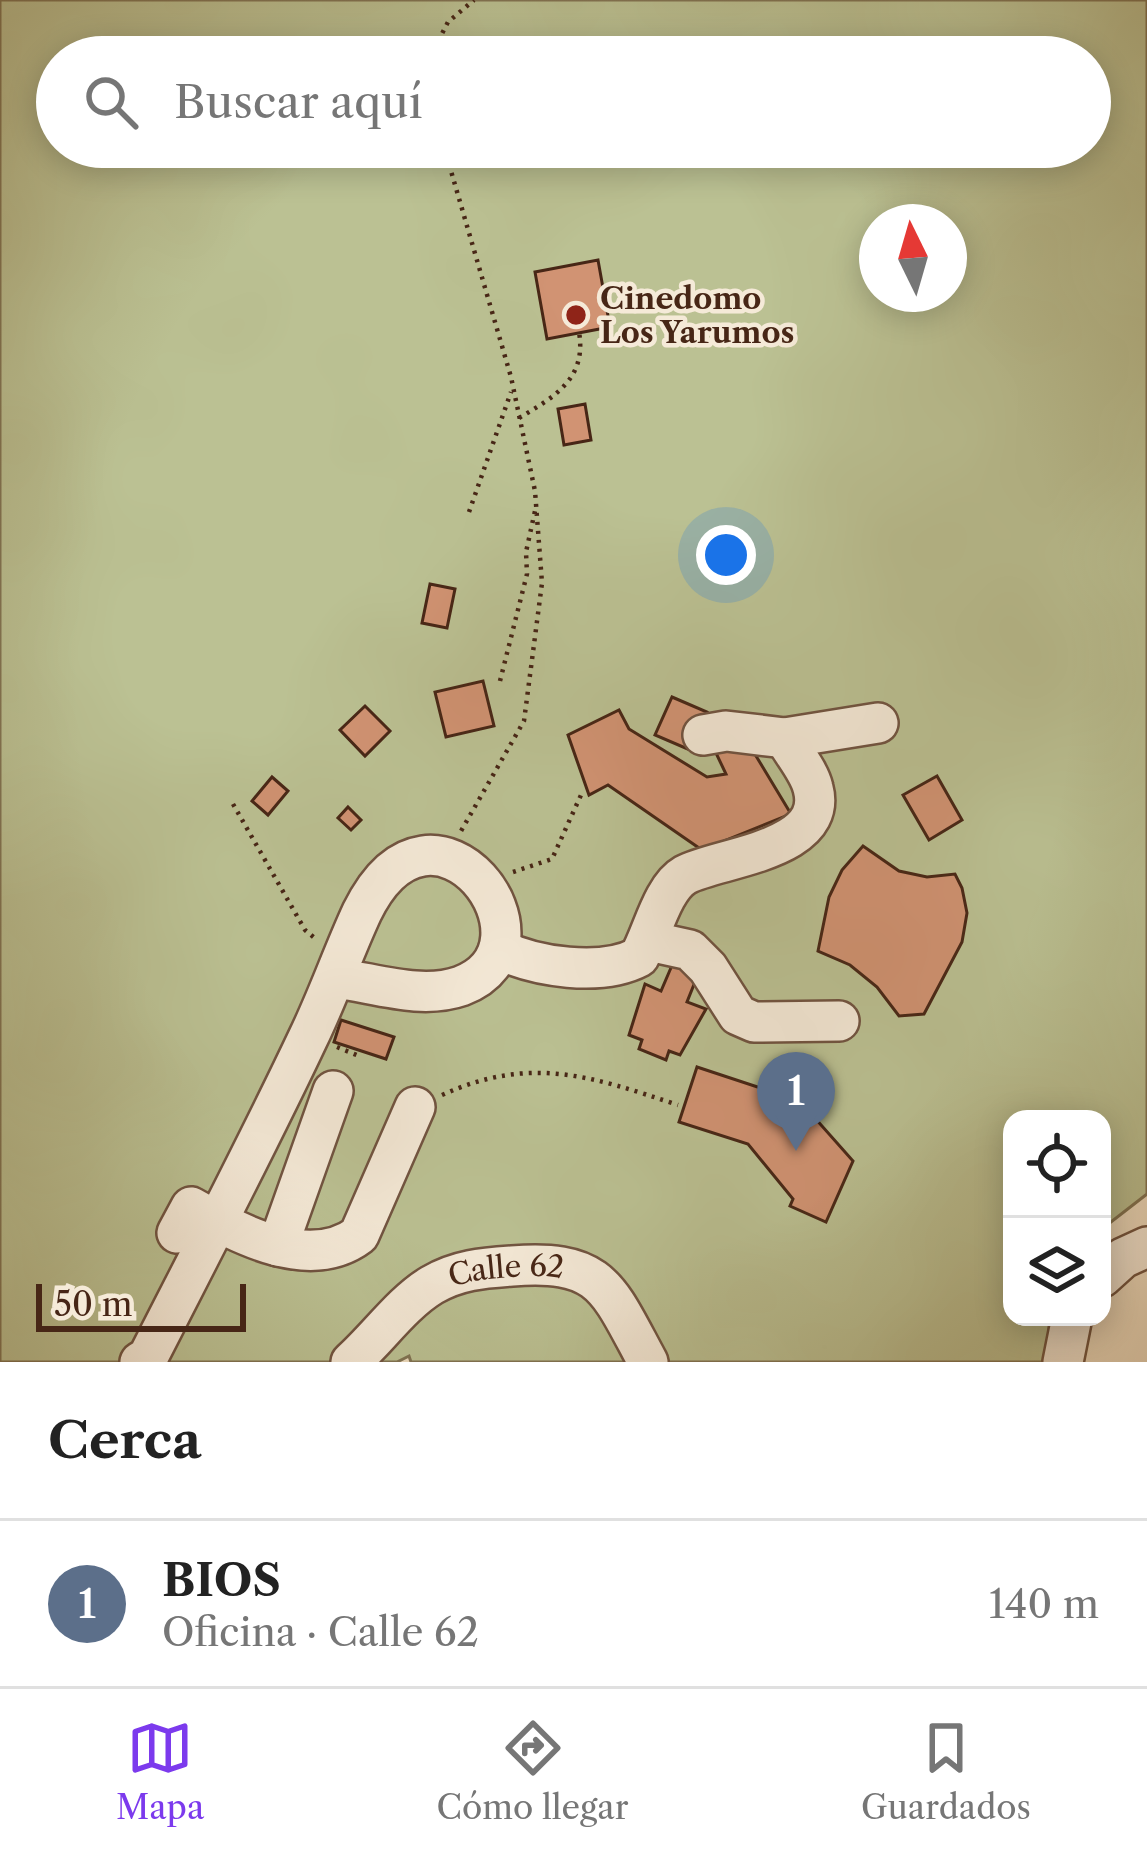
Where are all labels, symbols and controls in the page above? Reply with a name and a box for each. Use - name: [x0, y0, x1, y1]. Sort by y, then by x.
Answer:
- search box: [36, 36, 1111, 168]
- icon: search: [78, 69, 144, 135]
- text: Buscar aquí: [174, 74, 423, 130]
- north arrow: [859, 204, 967, 312]
- place label: Cinedomo Los Yarumos: [600, 280, 794, 351]
- marker: Cinedomo Los Yarumos: [563, 302, 589, 328]
- your location: [696, 525, 756, 585]
- pin: 1: [757, 1052, 835, 1151]
- map controls: [1003, 1110, 1111, 1326]
- button: locate: [1003, 1110, 1111, 1218]
- button: layers: [1003, 1218, 1111, 1326]
- street label: Calle 62: [444, 1246, 566, 1294]
- scale bar: [36, 1278, 246, 1331]
- text: 50 m: [54, 1284, 132, 1325]
- text: Cerca: [48, 1409, 202, 1471]
- text: BIOS: [162, 1552, 281, 1608]
- text: 1: [78, 1580, 96, 1628]
- text: 140 m: [989, 1580, 1099, 1628]
- text: Oficina · Calle 62: [162, 1608, 479, 1656]
- tab: Mapa: [116, 1715, 204, 1828]
- tab: Cómo llegar: [437, 1715, 629, 1828]
- tab: Guardados: [861, 1715, 1031, 1828]

